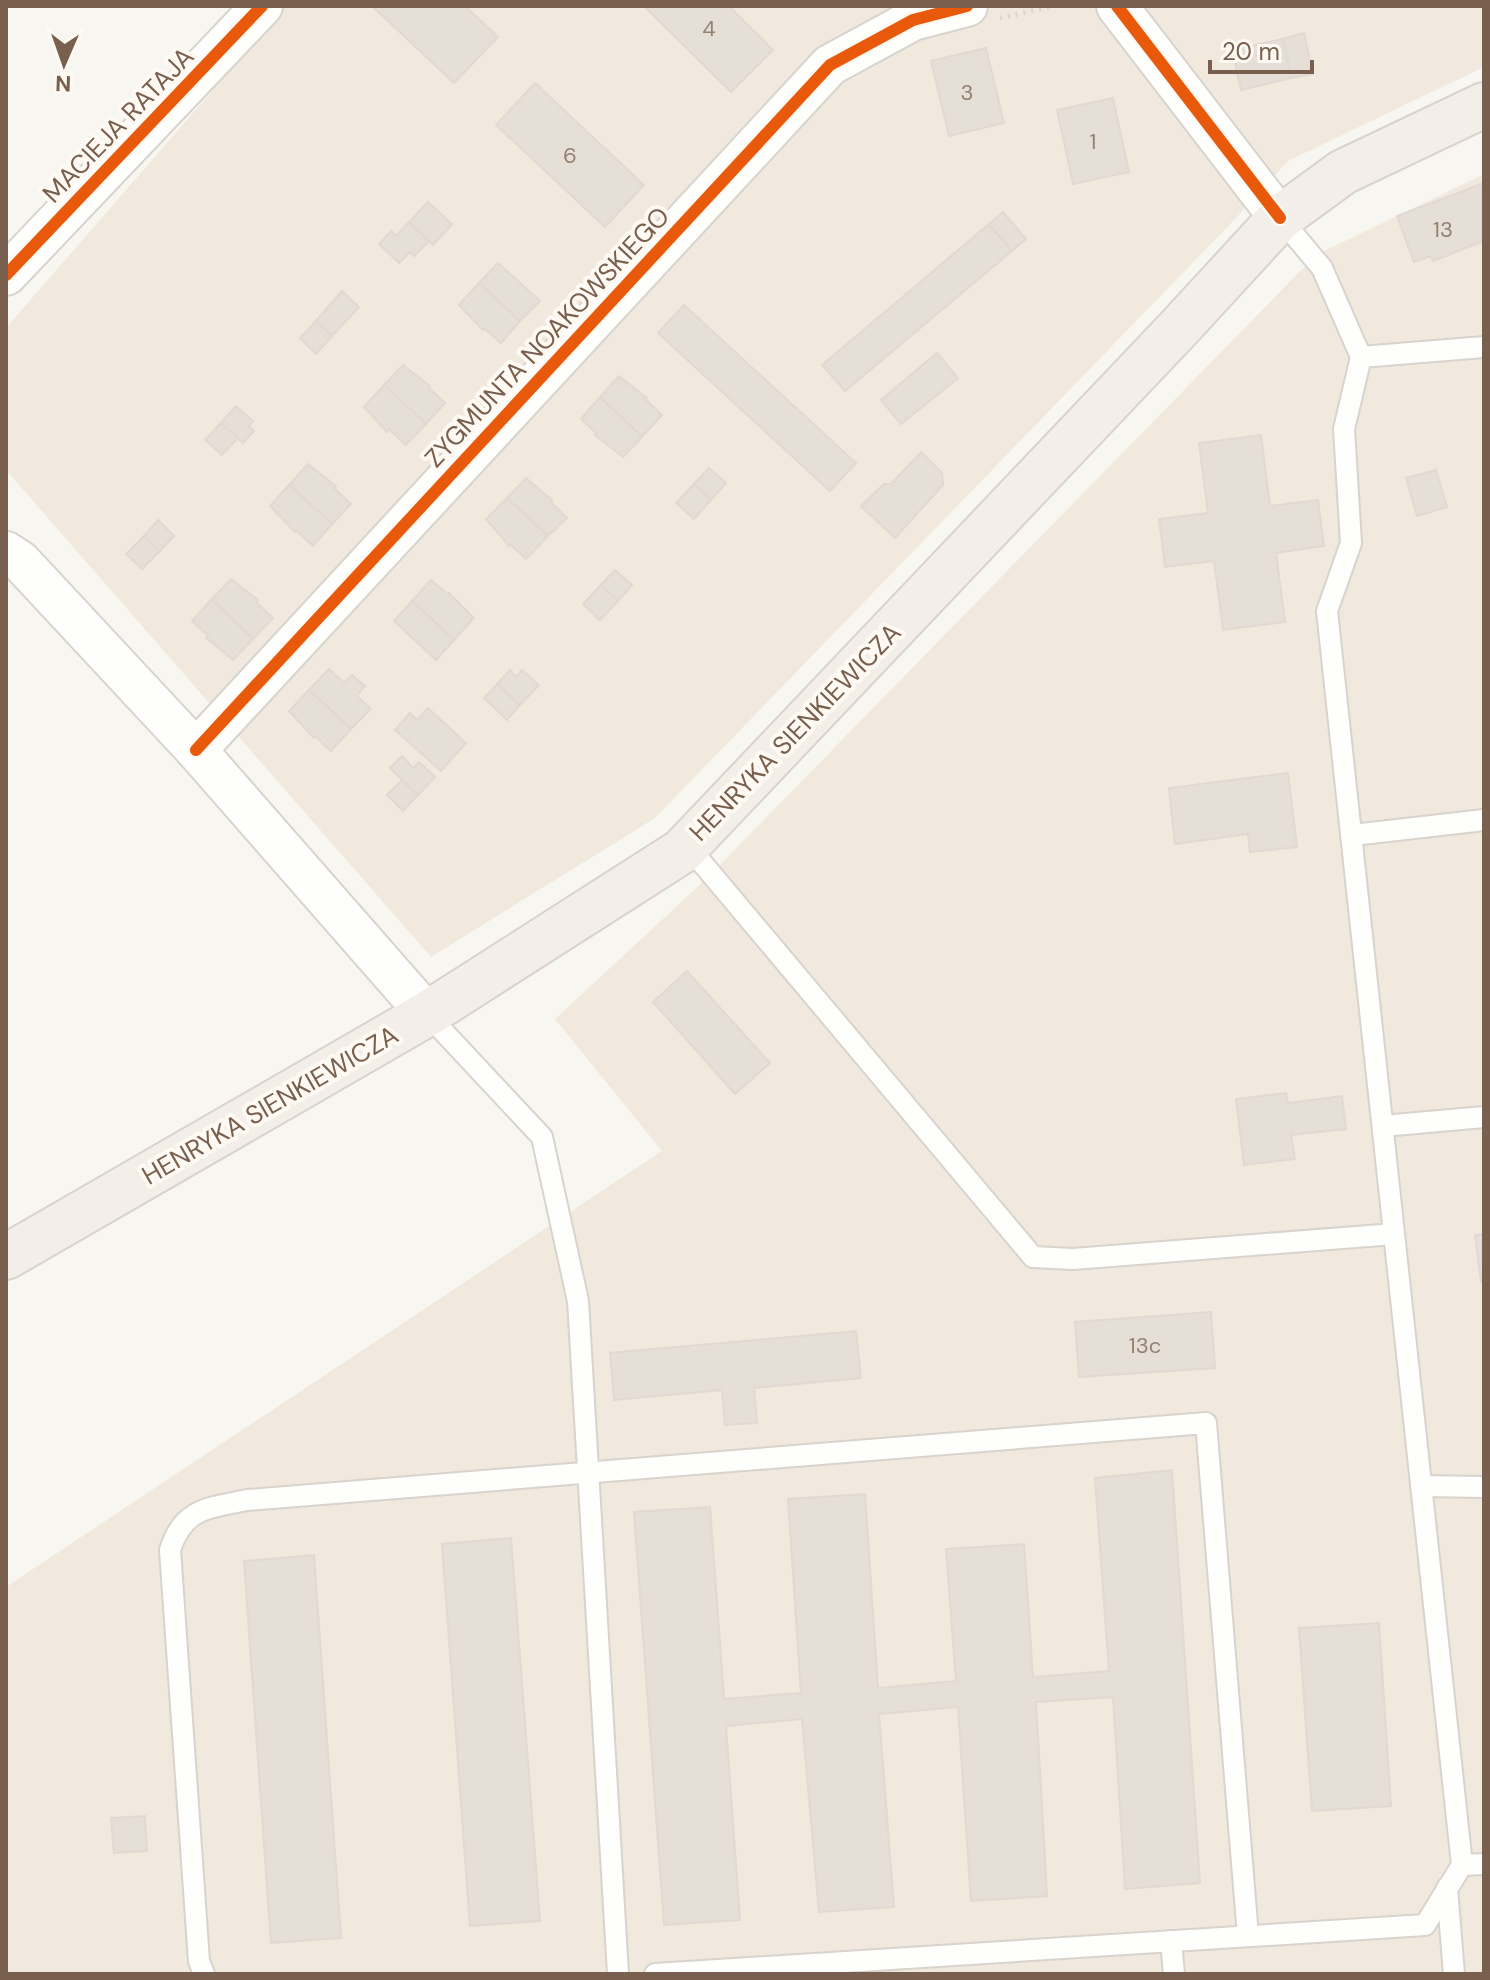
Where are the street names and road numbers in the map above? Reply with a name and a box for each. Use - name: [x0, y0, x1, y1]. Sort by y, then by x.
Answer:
- street label: MACIEJA RATAJA: [35, 40, 201, 210]
- street label: ZYGMUNTA NOAKOWSKIEGO: [417, 199, 677, 475]
- street label: HENRYKA SIENKIEWICZA: [682, 616, 908, 848]
- street label: HENRYKA SIENKIEWICZA: [136, 1018, 404, 1192]

